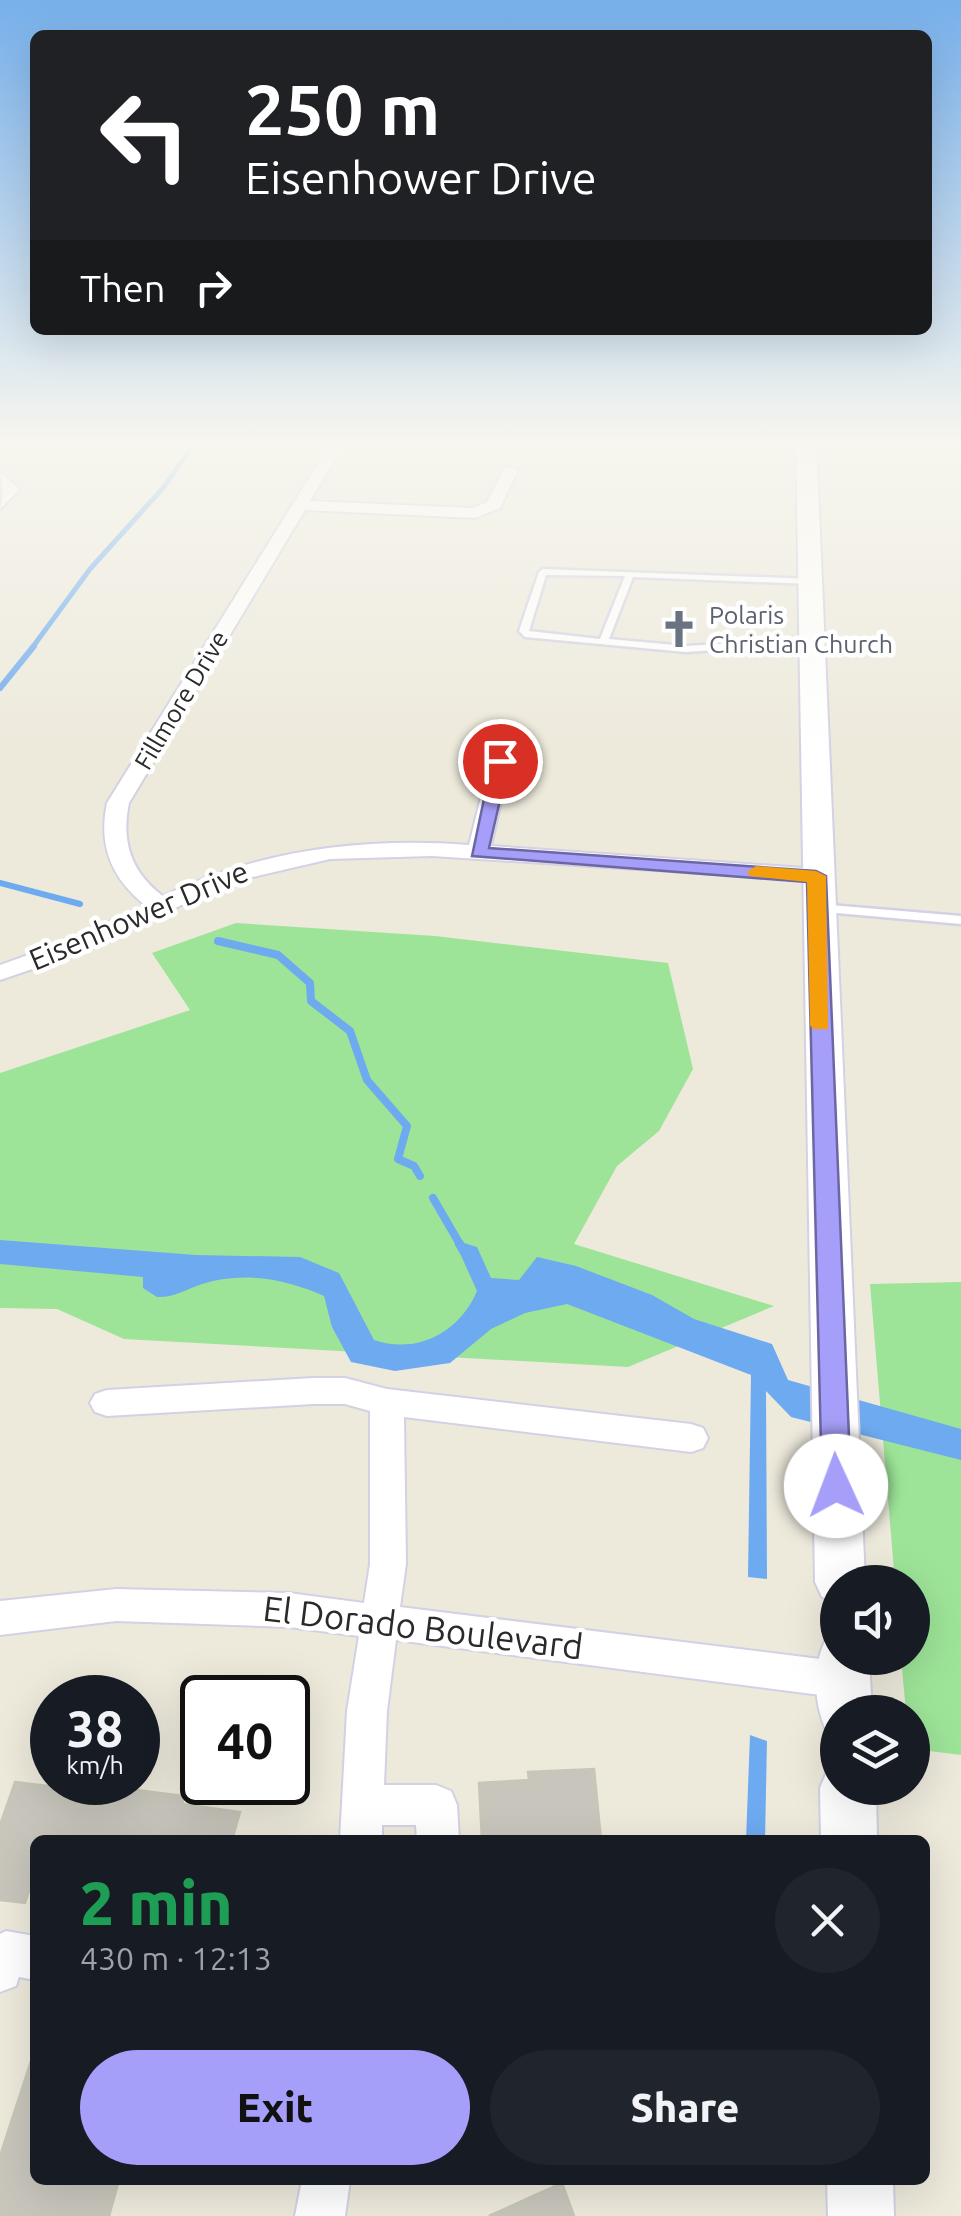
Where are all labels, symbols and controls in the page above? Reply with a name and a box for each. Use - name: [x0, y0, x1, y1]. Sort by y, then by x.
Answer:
- icon: left: [80, 70, 210, 200]
- text: 250 m: [245, 70, 440, 148]
- text: Eisenhower Drive: [245, 152, 597, 203]
- icon: right: [186, 260, 241, 315]
- text: Then: [80, 267, 166, 309]
- place label: Polaris Christian Church: [709, 601, 893, 658]
- church icon: Polaris Christian Church: [658, 608, 700, 650]
- street label: Fillmore Drive: [129, 626, 233, 774]
- pin: [458, 719, 543, 804]
- icon: arrive: [473, 734, 528, 789]
- street label: Eisenhower Drive: [24, 854, 253, 977]
- position arrow: [784, 1434, 888, 1538]
- map controls: [820, 1565, 930, 1805]
- button: sound: [820, 1565, 930, 1675]
- street label: El Dorado Boulevard: [261, 1588, 585, 1666]
- speed limit sign: 40: [180, 1675, 310, 1805]
- button: layers: [820, 1695, 930, 1805]
- text: 38: [67, 1700, 123, 1756]
- text: km/h: [66, 1751, 124, 1779]
- button: close: [775, 1868, 880, 1973]
- text: 2 min: [80, 1869, 233, 1936]
- text: 430 m · 12:13: [80, 1940, 272, 1976]
- button: Exit: [80, 2050, 470, 2165]
- button: Share: [490, 2050, 880, 2165]

